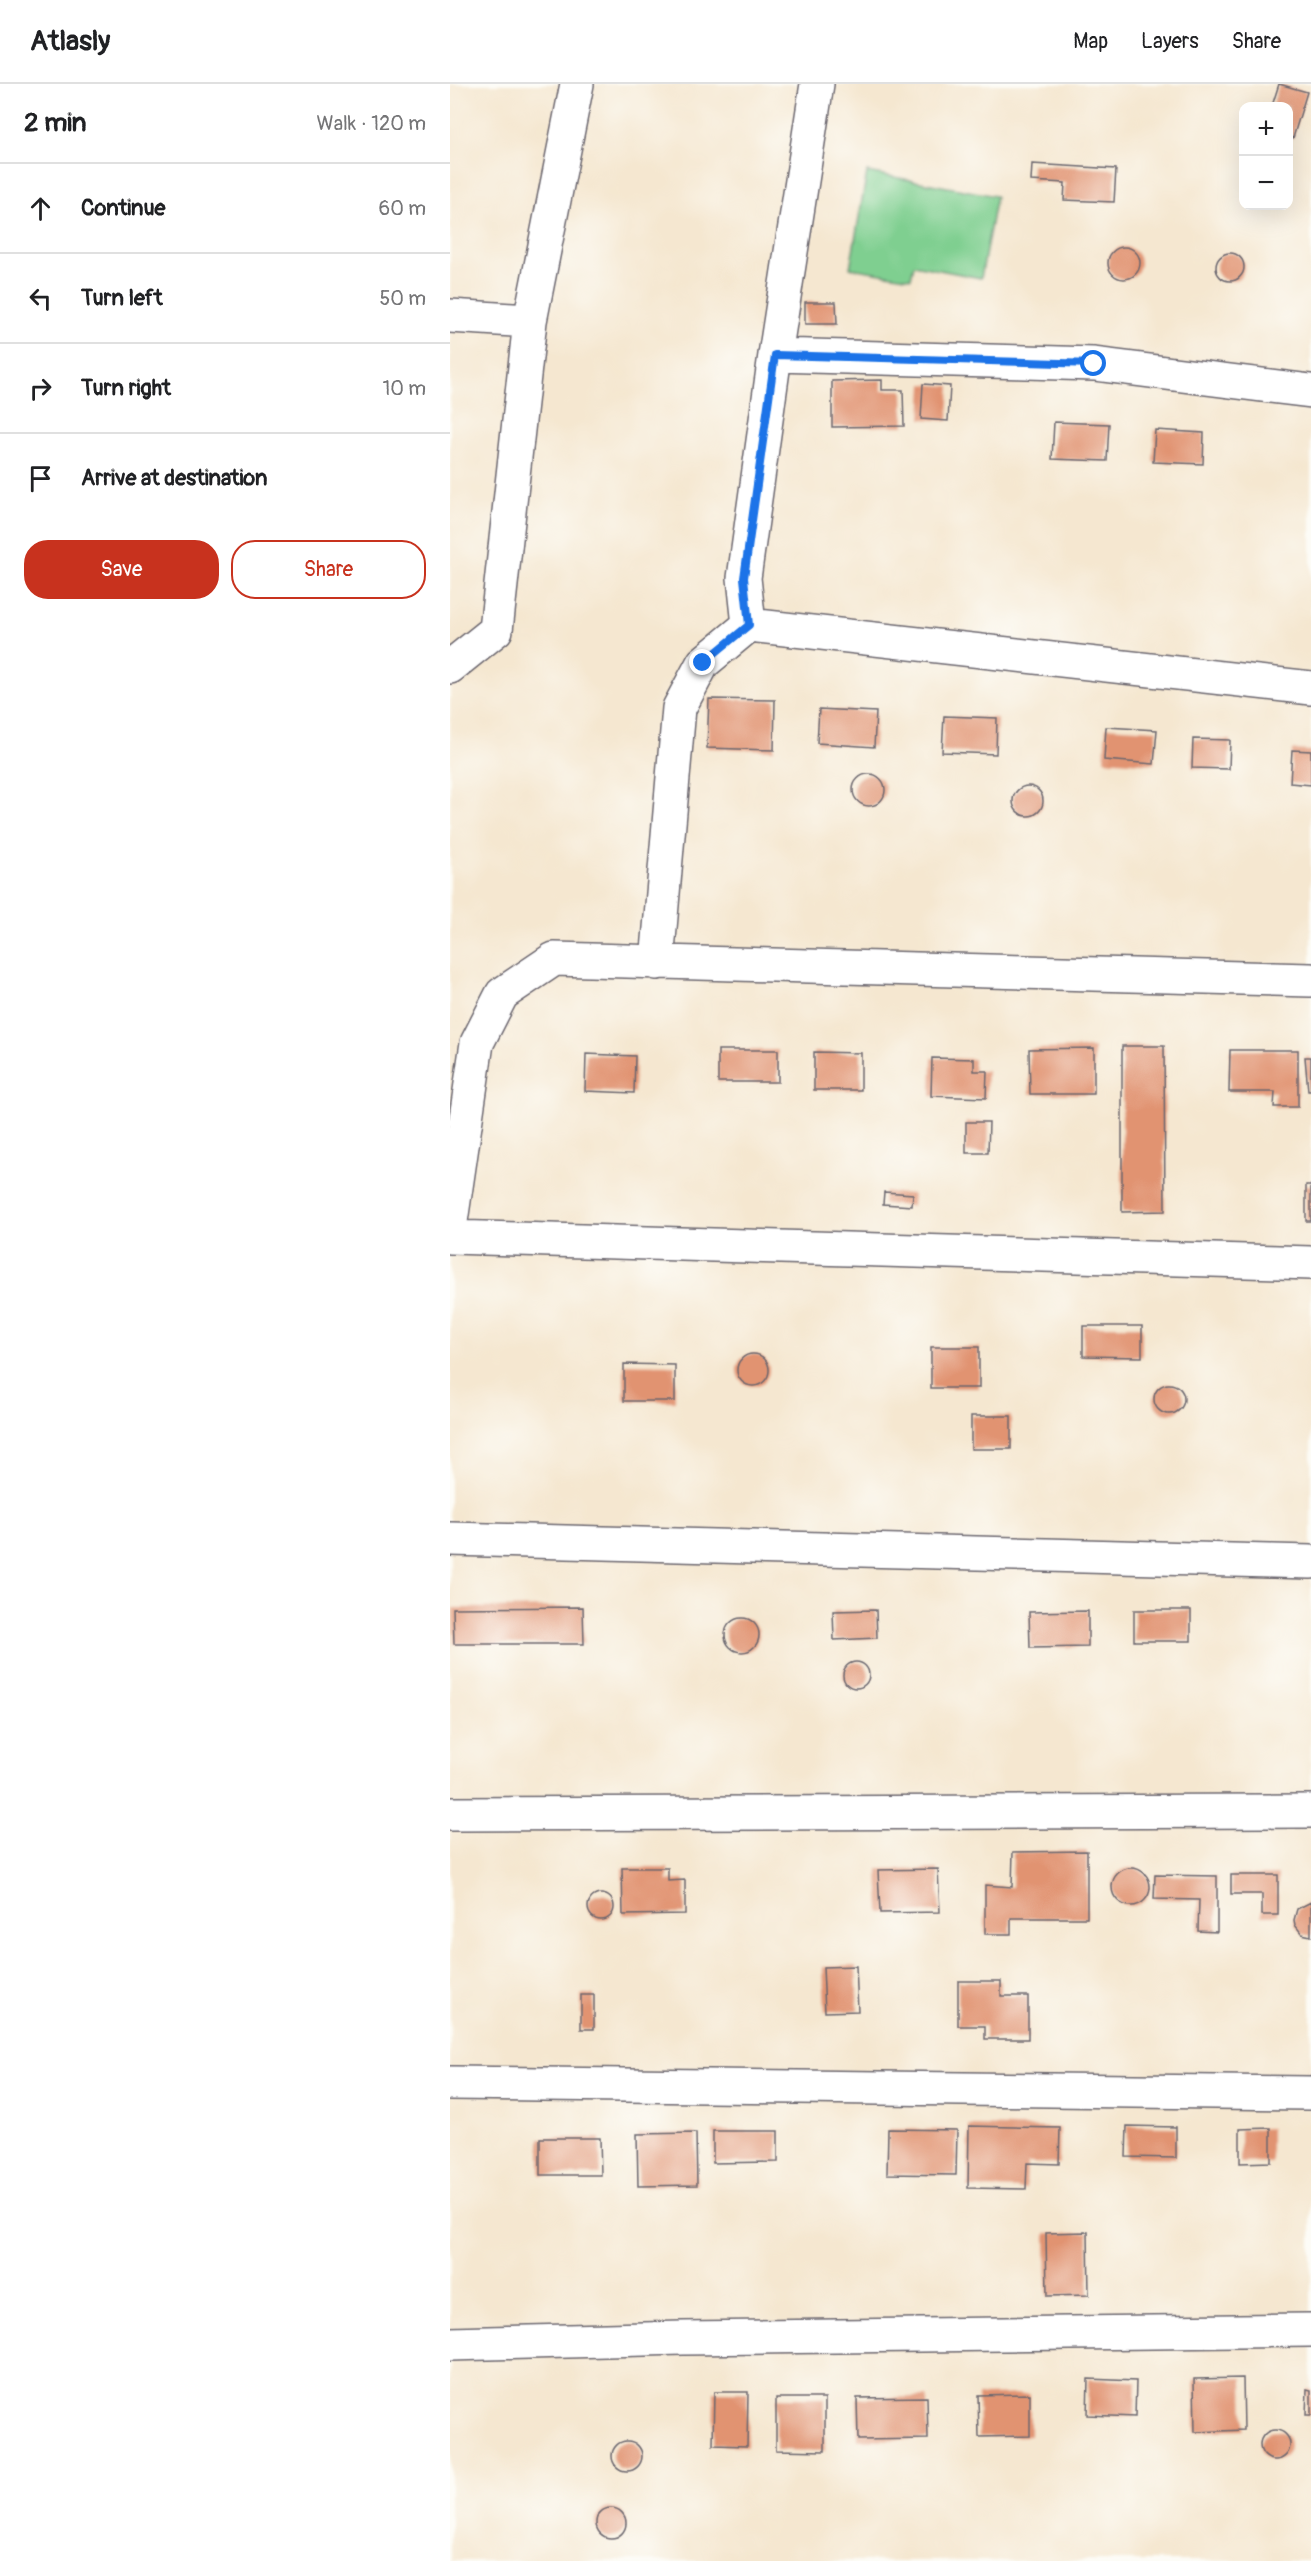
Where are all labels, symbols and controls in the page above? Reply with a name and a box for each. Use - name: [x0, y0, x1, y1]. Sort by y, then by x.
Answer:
- text: Atlasly: [30, 24, 110, 59]
- text: Map: [1073, 28, 1108, 55]
- text: Layers: [1141, 28, 1199, 55]
- text: Share: [1232, 28, 1281, 55]
- map controls: [1239, 102, 1293, 210]
- button: +: [1239, 102, 1293, 156]
- text: 2 min: [24, 107, 86, 139]
- text: Walk · 120 m: [317, 111, 426, 136]
- button: −: [1239, 156, 1293, 210]
- icon: ahead: [24, 192, 57, 225]
- text: Continue: [81, 194, 165, 222]
- text: 60 m: [379, 196, 426, 221]
- icon: left: [24, 282, 57, 315]
- text: Turn left: [81, 284, 163, 312]
- text: 50 m: [379, 286, 426, 311]
- route start: [1080, 350, 1106, 376]
- icon: right: [24, 372, 57, 405]
- text: Turn right: [81, 374, 171, 402]
- text: 10 m: [382, 376, 426, 401]
- icon: arrive: [24, 462, 57, 495]
- text: Arrive at destination: [81, 464, 267, 492]
- button: Save: [24, 540, 219, 599]
- button: Share: [231, 540, 426, 599]
- route end: [689, 649, 715, 675]

